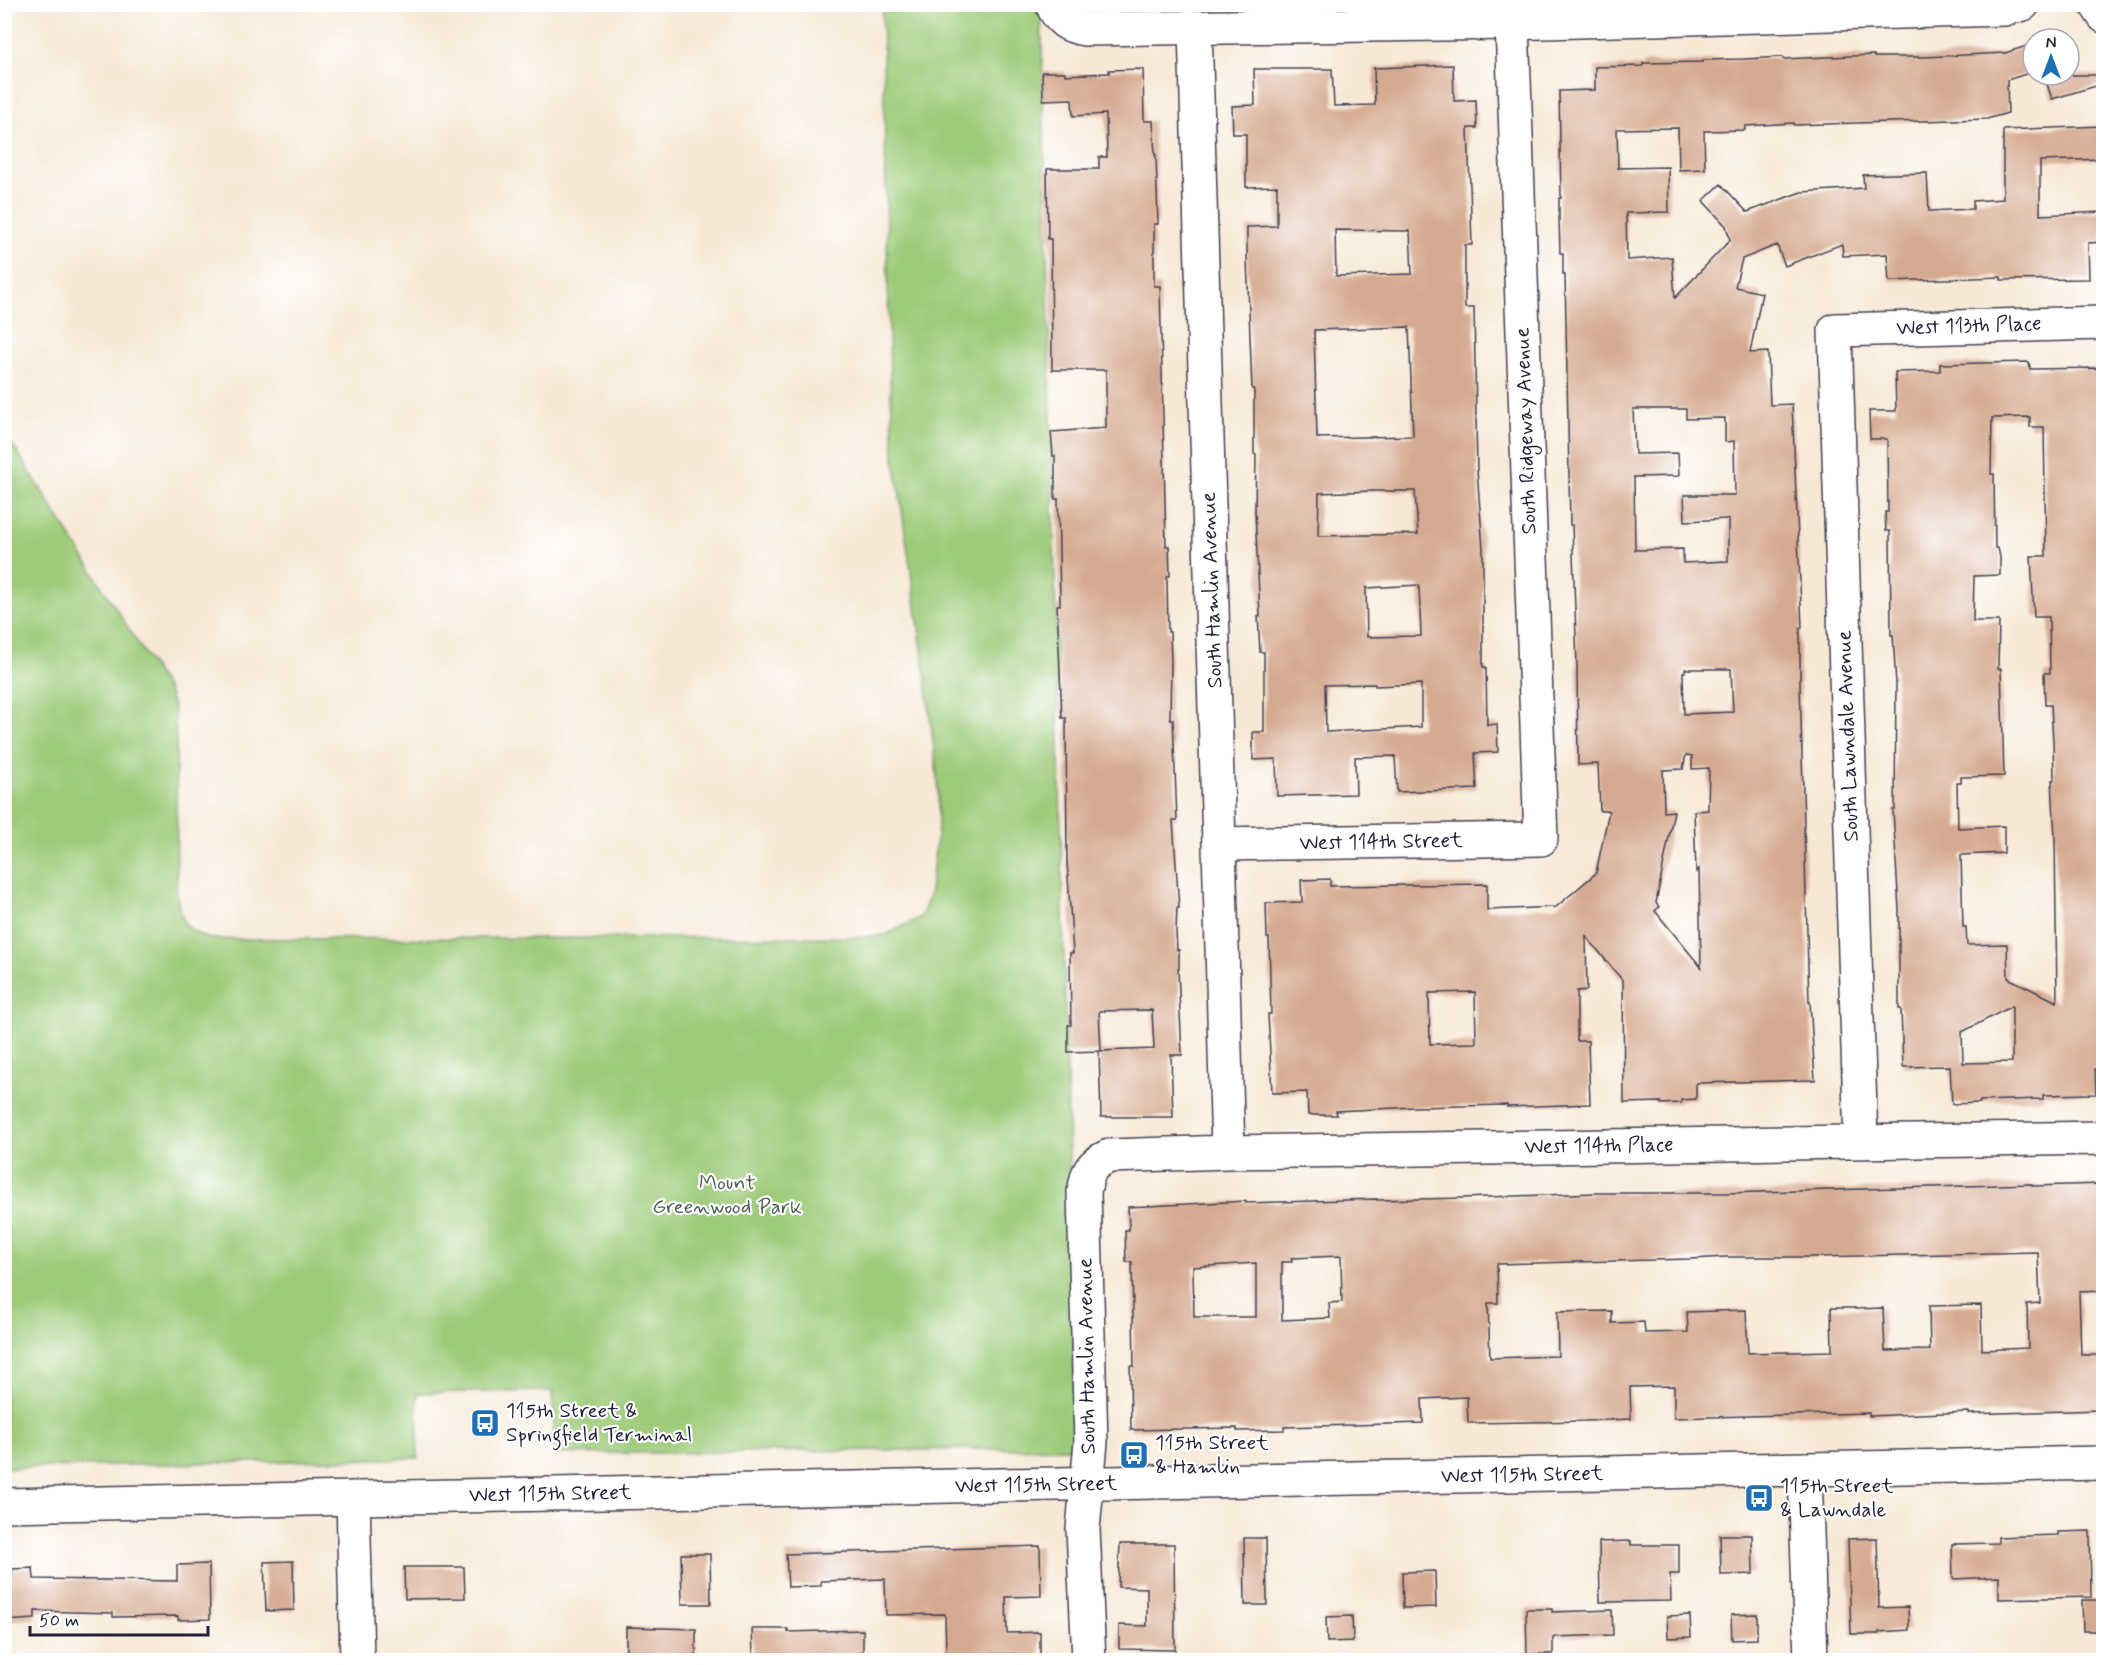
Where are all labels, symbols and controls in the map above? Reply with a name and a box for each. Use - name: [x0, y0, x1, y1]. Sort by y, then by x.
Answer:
- north arrow: [2021, 27, 2081, 87]
- text: N: [2046, 33, 2056, 54]
- street label: West 113th Place: [1896, 309, 2042, 343]
- street label: South Ridgeway Avenue: [1508, 327, 1545, 535]
- street label: South Hamlin Avenue: [1195, 491, 1229, 689]
- street label: South Lawndale Avenue: [1830, 630, 1866, 842]
- street label: West 114th Street: [1299, 827, 1463, 857]
- street label: West 114th Place: [1524, 1131, 1674, 1161]
- park label: Mount Greenwood Park: [652, 1169, 802, 1221]
- street label: South Hamlin Avenue: [1071, 1257, 1103, 1455]
- place label: 115th Street & Springfield Terminal: [506, 1397, 692, 1451]
- bus stop icon: 115th Street & Springfield Terminal: [469, 1407, 501, 1439]
- place label: 115th Street & Hamlin: [1155, 1429, 1269, 1481]
- bus stop icon: 115th Street & Hamlin: [1118, 1439, 1150, 1471]
- street label: West 115th Street: [1441, 1460, 1604, 1490]
- street label: West 115th Street: [955, 1470, 1118, 1500]
- place label: 115th Street & Lawndale: [1780, 1472, 1894, 1524]
- street label: West 115th Street: [469, 1479, 632, 1509]
- bus stop icon: 115th Street & Lawndale: [1743, 1482, 1775, 1514]
- scale bar: [30, 1599, 208, 1637]
- text: 50 m: [39, 1609, 79, 1633]

